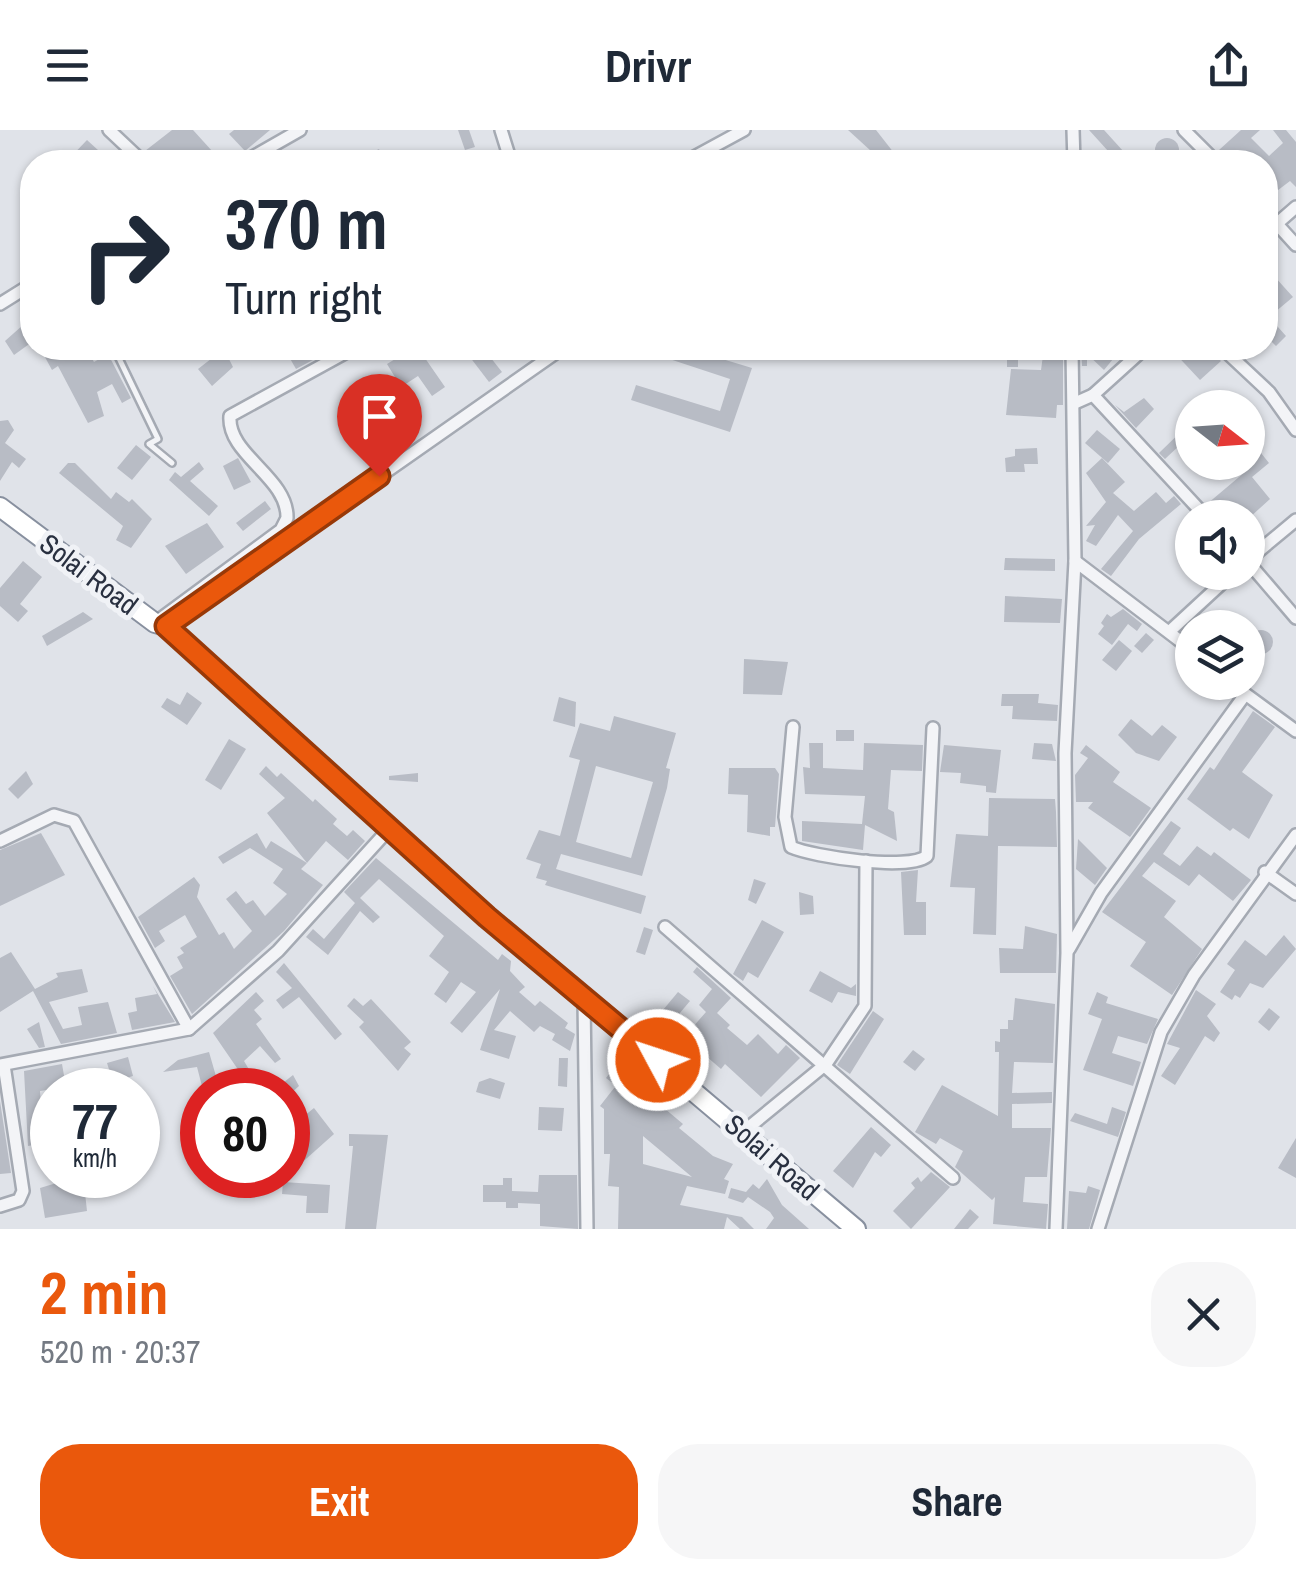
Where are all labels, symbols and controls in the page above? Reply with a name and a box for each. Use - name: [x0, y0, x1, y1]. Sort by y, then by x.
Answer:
- text: Drivr: [605, 35, 691, 96]
- icon: menu: [40, 38, 95, 93]
- icon: share: [1201, 38, 1256, 93]
- text: 370 m: [225, 177, 388, 271]
- icon: right: [60, 190, 190, 320]
- text: Turn right: [225, 267, 382, 328]
- pin: [337, 374, 422, 477]
- icon: arrive: [352, 389, 407, 444]
- north arrow: [1175, 390, 1265, 480]
- map controls: [1175, 390, 1265, 700]
- button: sound: [1175, 500, 1265, 590]
- street label: Solai Road: [32, 525, 146, 623]
- button: layers: [1175, 610, 1265, 700]
- position arrow: [606, 1008, 710, 1112]
- speed limit sign: 80: [180, 1068, 310, 1198]
- text: 77: [72, 1087, 118, 1155]
- street label: Solai Road: [717, 1105, 827, 1209]
- text: km/h: [73, 1141, 117, 1175]
- text: 2 min: [40, 1252, 169, 1333]
- button: close: [1151, 1262, 1256, 1367]
- text: 520 m · 20:37: [40, 1330, 200, 1373]
- button: Exit: [40, 1444, 638, 1559]
- button: Share: [658, 1444, 1256, 1559]

